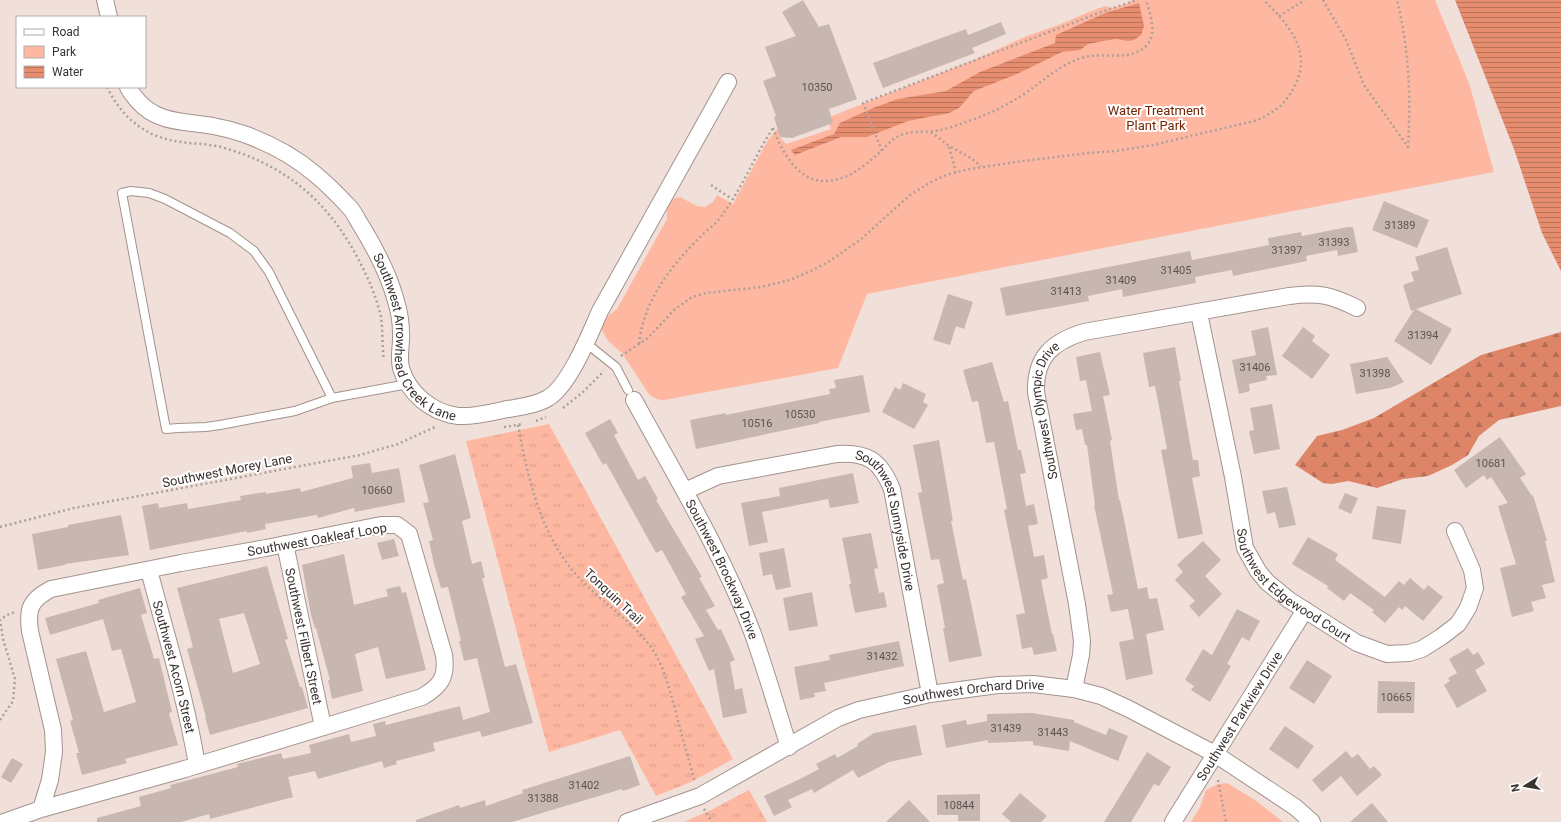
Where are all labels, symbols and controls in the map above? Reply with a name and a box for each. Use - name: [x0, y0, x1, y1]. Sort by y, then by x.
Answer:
- legend: [16, 16, 146, 88]
- text: Road: [52, 25, 80, 39]
- text: Park: [52, 45, 77, 59]
- text: Water: [52, 65, 83, 79]
- house number: 10350: [802, 81, 832, 94]
- park label: Water Treatment Plant Park: [1108, 103, 1204, 133]
- house number: 31389: [1385, 219, 1415, 232]
- house number: 31393: [1319, 236, 1349, 249]
- house number: 31397: [1272, 244, 1302, 257]
- street label: Southwest Arrowhead Creek Lane: [370, 251, 458, 424]
- house number: 31405: [1161, 264, 1191, 277]
- house number: 31409: [1106, 274, 1136, 287]
- house number: 31413: [1051, 285, 1081, 298]
- house number: 31394: [1408, 329, 1438, 342]
- text: Southwest Olympic Drive: [1028, 338, 1062, 481]
- street label: Southwest Olympic Drive: [1047, 341, 1071, 485]
- house number: 31406: [1240, 361, 1270, 374]
- house number: 31398: [1360, 367, 1390, 380]
- house number: 10530: [785, 408, 815, 421]
- house number: 10516: [742, 417, 772, 430]
- street label: Southwest Sunnyside Drive: [854, 447, 918, 592]
- street label: Southwest Morey Lane: [161, 451, 293, 490]
- house number: 10681: [1476, 457, 1506, 470]
- house number: 10660: [362, 484, 392, 497]
- street label: Southwest Brockway Drive: [682, 497, 761, 641]
- street label: Southwest Oakleaf Loop: [246, 520, 388, 559]
- street label: Southwest Edgewood Court: [1234, 527, 1353, 645]
- street label: Tonquin Trail: [581, 566, 646, 627]
- street label: Southwest Filbert Street: [282, 567, 325, 706]
- street label: Southwest Acorn Street: [149, 599, 198, 735]
- street label: Southwest Parkview Drive: [1194, 649, 1285, 784]
- house number: 31432: [867, 650, 897, 663]
- street label: Southwest Orchard Drive: [901, 677, 1046, 708]
- house number: 10665: [1381, 691, 1411, 704]
- house number: 31439: [991, 722, 1021, 735]
- house number: 31443: [1038, 726, 1068, 739]
- north arrow: [1505, 766, 1545, 806]
- house number: 31402: [569, 779, 599, 792]
- text: N: [1509, 783, 1523, 793]
- house number: 31388: [528, 792, 558, 805]
- house number: 10844: [944, 799, 974, 812]

